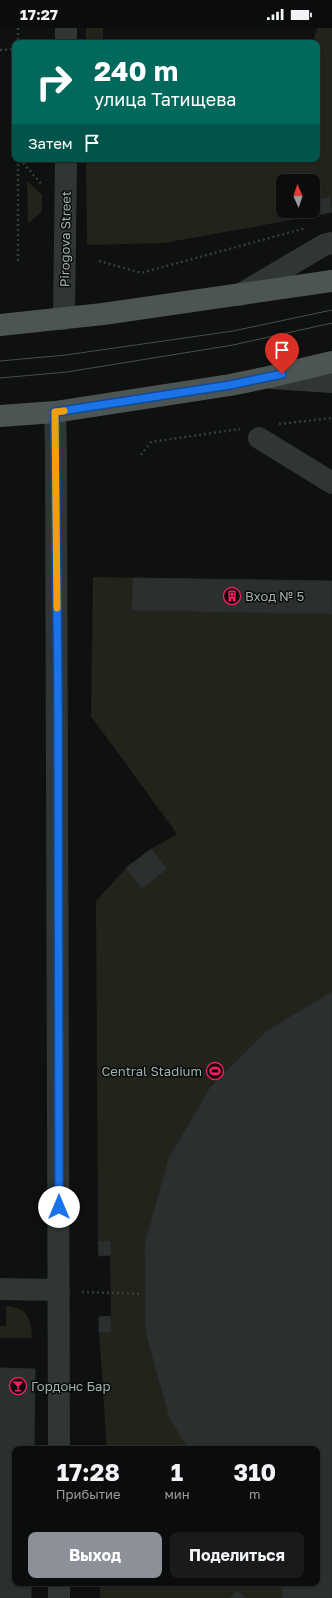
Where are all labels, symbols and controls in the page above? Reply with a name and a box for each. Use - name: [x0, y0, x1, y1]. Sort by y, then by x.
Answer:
- text: 17:27: [20, 5, 58, 23]
- text: 240 m: [94, 54, 178, 87]
- icon: right: [28, 56, 80, 108]
- text: улица Татищева: [94, 88, 236, 110]
- icon: arrive: [81, 132, 103, 154]
- text: Затем: [28, 134, 73, 152]
- north arrow: [276, 174, 320, 218]
- map controls: [276, 174, 320, 218]
- street label: Pirogova Street: [56, 191, 74, 287]
- pin: [265, 333, 299, 374]
- icon: arrive: [271, 339, 293, 361]
- building icon: Вход № 5: [222, 586, 242, 606]
- place label: Вход № 5: [245, 588, 304, 604]
- sports icon: Central Stadium: [205, 1061, 225, 1081]
- place label: Central Stadium: [101, 1063, 202, 1079]
- position arrow: [38, 1186, 80, 1228]
- bar icon: Гордонc Бар: [8, 1376, 28, 1396]
- place label: Гордонc Бар: [31, 1378, 110, 1394]
- text: 17:28: [57, 1457, 120, 1486]
- text: 1: [171, 1457, 183, 1486]
- text: 310: [234, 1457, 276, 1486]
- text: Прибытие: [56, 1486, 121, 1502]
- text: мин: [164, 1486, 190, 1502]
- text: m: [249, 1486, 261, 1502]
- button: Выход: [28, 1532, 162, 1578]
- button: Поделиться: [170, 1532, 304, 1578]

